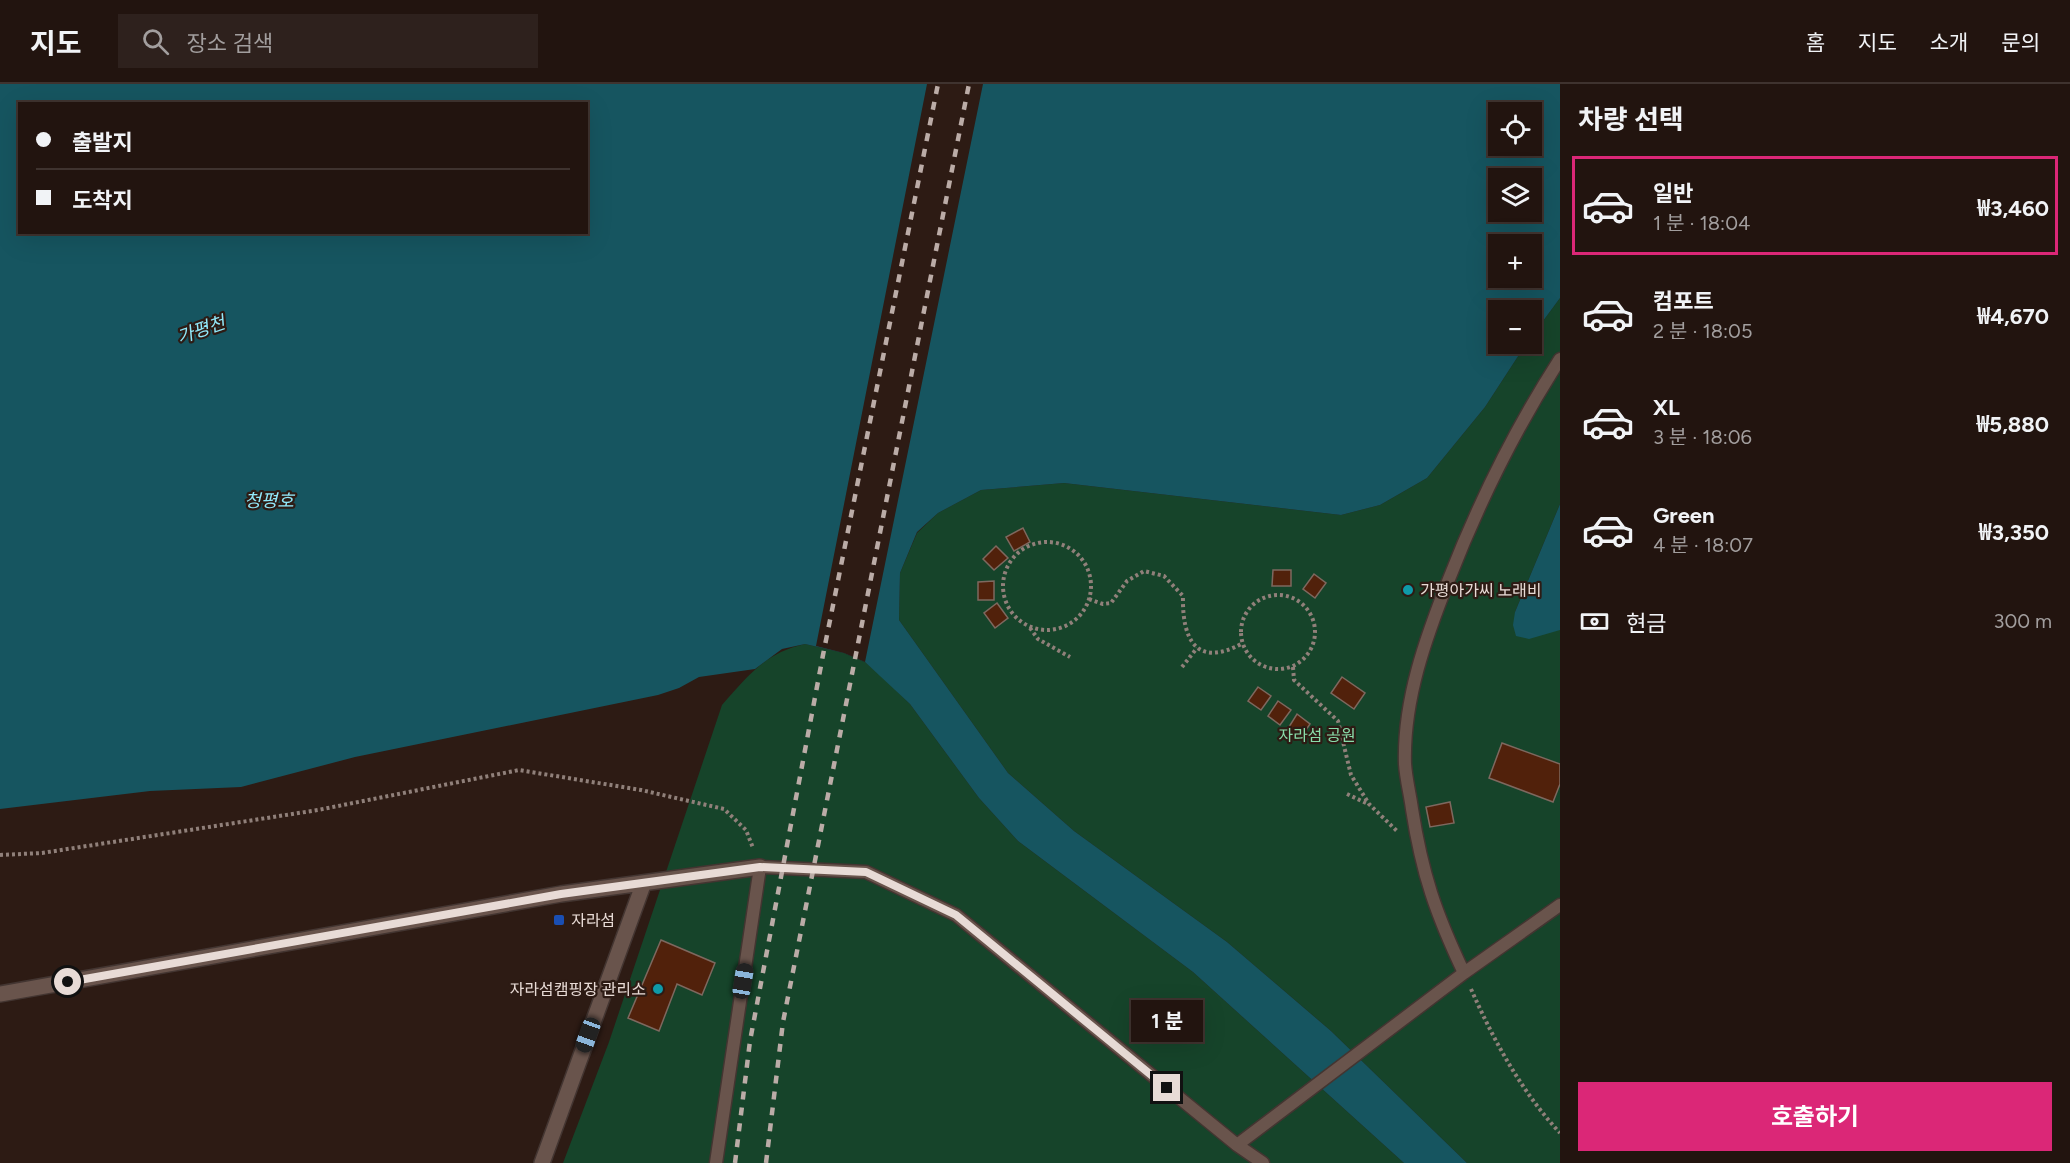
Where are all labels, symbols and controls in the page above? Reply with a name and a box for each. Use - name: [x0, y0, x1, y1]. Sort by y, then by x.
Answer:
- search box: [118, 14, 538, 68]
- icon: search: [139, 25, 172, 58]
- text: 지도: [30, 26, 82, 60]
- text: 장소 검색: [187, 30, 273, 57]
- text: 홈: [1806, 30, 1825, 55]
- text: 지도: [1858, 30, 1897, 55]
- text: 소개: [1930, 30, 1968, 55]
- text: 문의: [2001, 30, 2040, 55]
- map controls: [1488, 102, 1542, 354]
- button: locate: [1488, 102, 1542, 156]
- text: 차량 선택: [1578, 103, 1684, 136]
- text: 출발지: [72, 129, 133, 156]
- button: layers: [1488, 168, 1542, 222]
- icon: car: [1581, 179, 1635, 233]
- text: 일반: [1653, 180, 1693, 207]
- text: 도착지: [72, 187, 133, 214]
- text: ₩3,460: [1977, 195, 2049, 222]
- text: 1 분 · 18:04: [1653, 211, 1750, 235]
- button: +: [1488, 234, 1542, 288]
- icon: car: [1581, 287, 1635, 341]
- text: 컴포트: [1653, 288, 1714, 315]
- button: −: [1488, 300, 1542, 354]
- text: ₩4,670: [1977, 303, 2049, 330]
- water label: 가평천: [174, 311, 230, 348]
- text: 2 분 · 18:05: [1653, 319, 1752, 343]
- text: XL: [1653, 394, 1680, 421]
- icon: car: [1581, 395, 1635, 449]
- text: ₩5,880: [1976, 411, 2049, 438]
- text: 3 분 · 18:06: [1653, 425, 1752, 449]
- water label: 청평호: [244, 490, 295, 512]
- text: Green: [1653, 502, 1715, 529]
- icon: car: [1581, 503, 1635, 557]
- text: ₩3,350: [1979, 519, 2049, 546]
- text: 4 분 · 18:07: [1653, 533, 1753, 557]
- place label: 가평아가씨 노래비: [1420, 581, 1542, 600]
- marker: 가평아가씨 노래비: [1401, 583, 1415, 597]
- icon: cash: [1578, 605, 1611, 638]
- text: 300 m: [1994, 609, 2052, 633]
- text: 현금: [1626, 610, 1666, 637]
- park label: 자라섬 공원: [1278, 726, 1356, 745]
- place label: 자라섬: [571, 911, 615, 930]
- marker: 자라섬: [552, 913, 566, 927]
- car: [731, 962, 755, 1000]
- route start: [54, 968, 81, 995]
- place label: 자라섬캠핑장 관리소: [510, 980, 646, 999]
- marker: 자라섬캠핑장 관리소: [651, 982, 665, 996]
- callout: 1 분: [1131, 1001, 1203, 1043]
- text: 1 분: [1151, 1009, 1183, 1033]
- car: [573, 1015, 603, 1055]
- route end: [1153, 1074, 1180, 1101]
- button: 호출하기: [1578, 1082, 2052, 1151]

